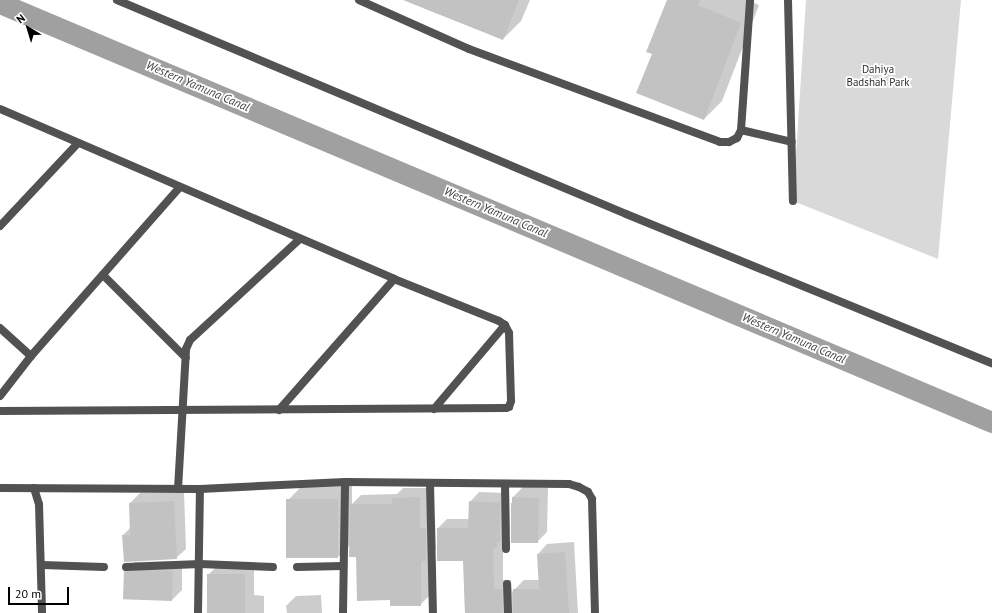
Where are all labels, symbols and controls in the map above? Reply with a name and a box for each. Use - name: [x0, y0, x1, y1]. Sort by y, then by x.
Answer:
- north arrow: [8, 8, 48, 48]
- text: N: [13, 11, 28, 26]
- water label: Western Yamuna Canal: [144, 58, 252, 114]
- park label: Dahiya Badshah Park: [846, 63, 910, 89]
- water label: Western Yamuna Canal: [442, 184, 550, 240]
- water label: Western Yamuna Canal: [740, 310, 848, 366]
- scale bar: [10, 579, 71, 605]
- text: 20 m: [15, 586, 41, 601]

